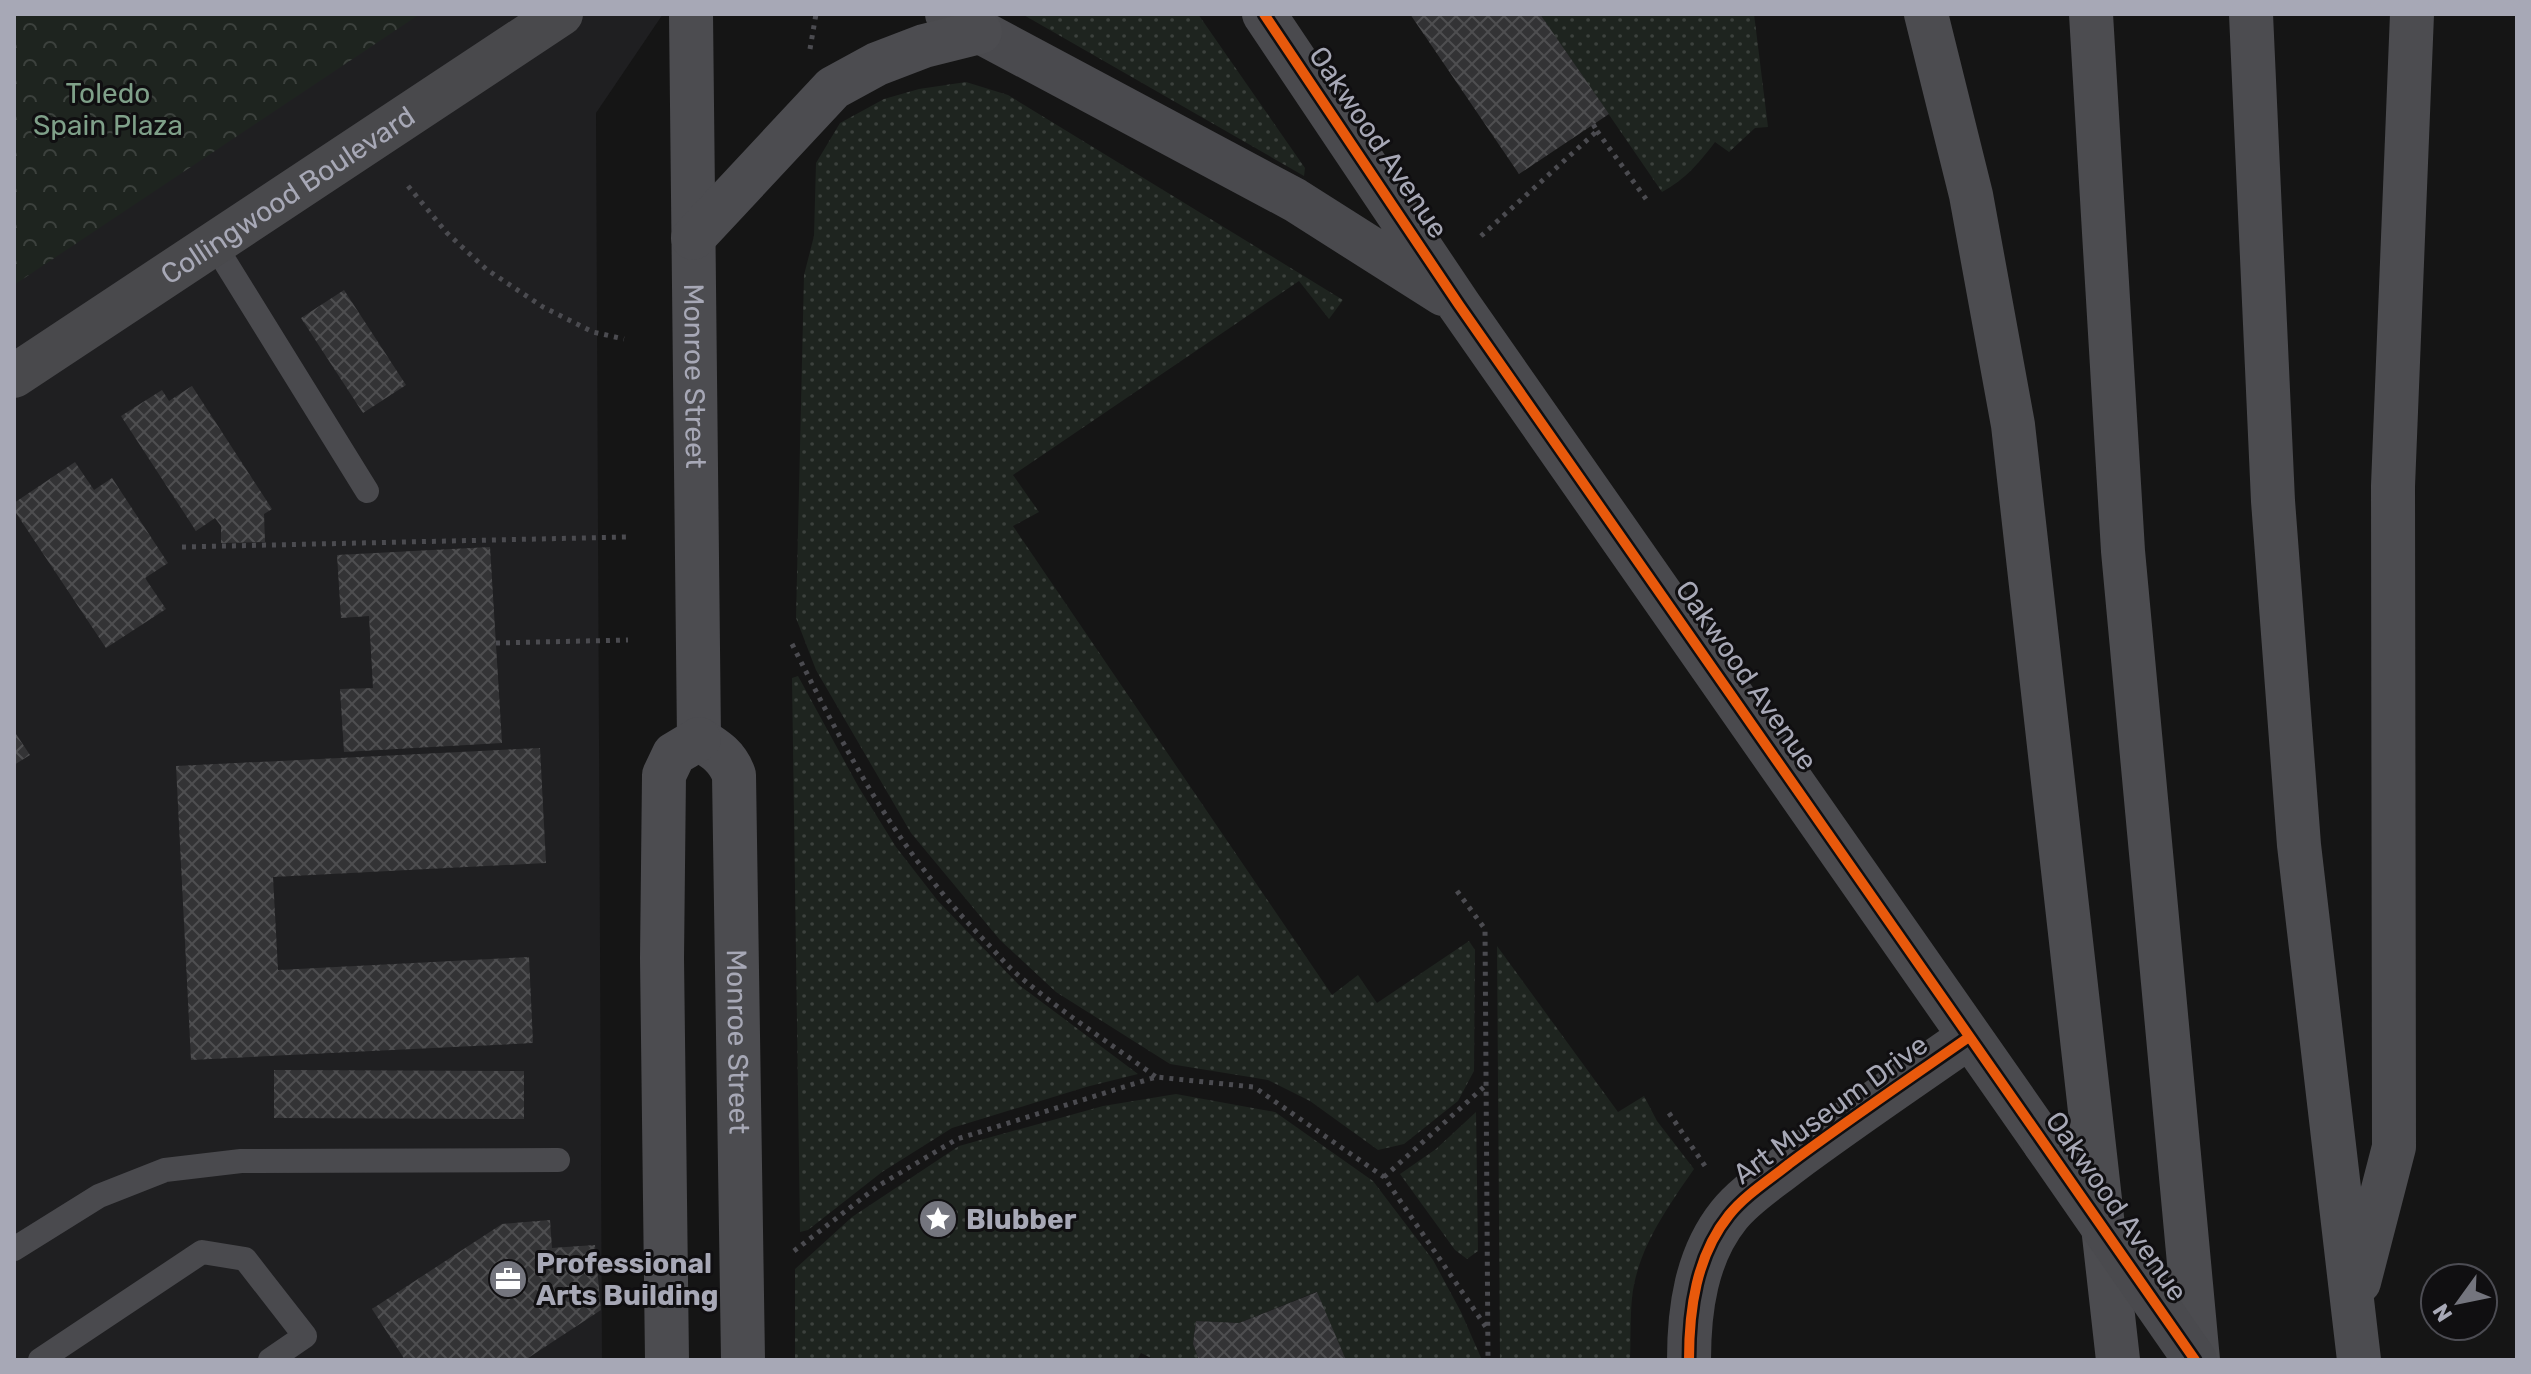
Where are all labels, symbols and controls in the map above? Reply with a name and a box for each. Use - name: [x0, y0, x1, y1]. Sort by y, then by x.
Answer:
- street label: Oakwood Avenue: [1302, 40, 1455, 244]
- park label: Toledo Spain Plaza: [33, 77, 183, 142]
- street label: Collingwood Boulevard: [155, 99, 421, 291]
- street label: Monroe Street: [677, 283, 712, 469]
- street label: Oakwood Avenue: [1669, 574, 1824, 776]
- street label: Monroe Street: [720, 949, 756, 1135]
- street label: Art Museum Drive: [1727, 1028, 1934, 1191]
- street label: Oakwood Avenue: [2039, 1105, 2194, 1307]
- place icon: Blubber: [917, 1198, 959, 1240]
- place label: Blubber: [966, 1203, 1077, 1236]
- place label: Professional Arts Building: [536, 1247, 718, 1312]
- office icon: Professional Arts Building: [487, 1258, 529, 1300]
- north arrow: [2419, 1262, 2499, 1342]
- text: N: [2427, 1299, 2458, 1327]

